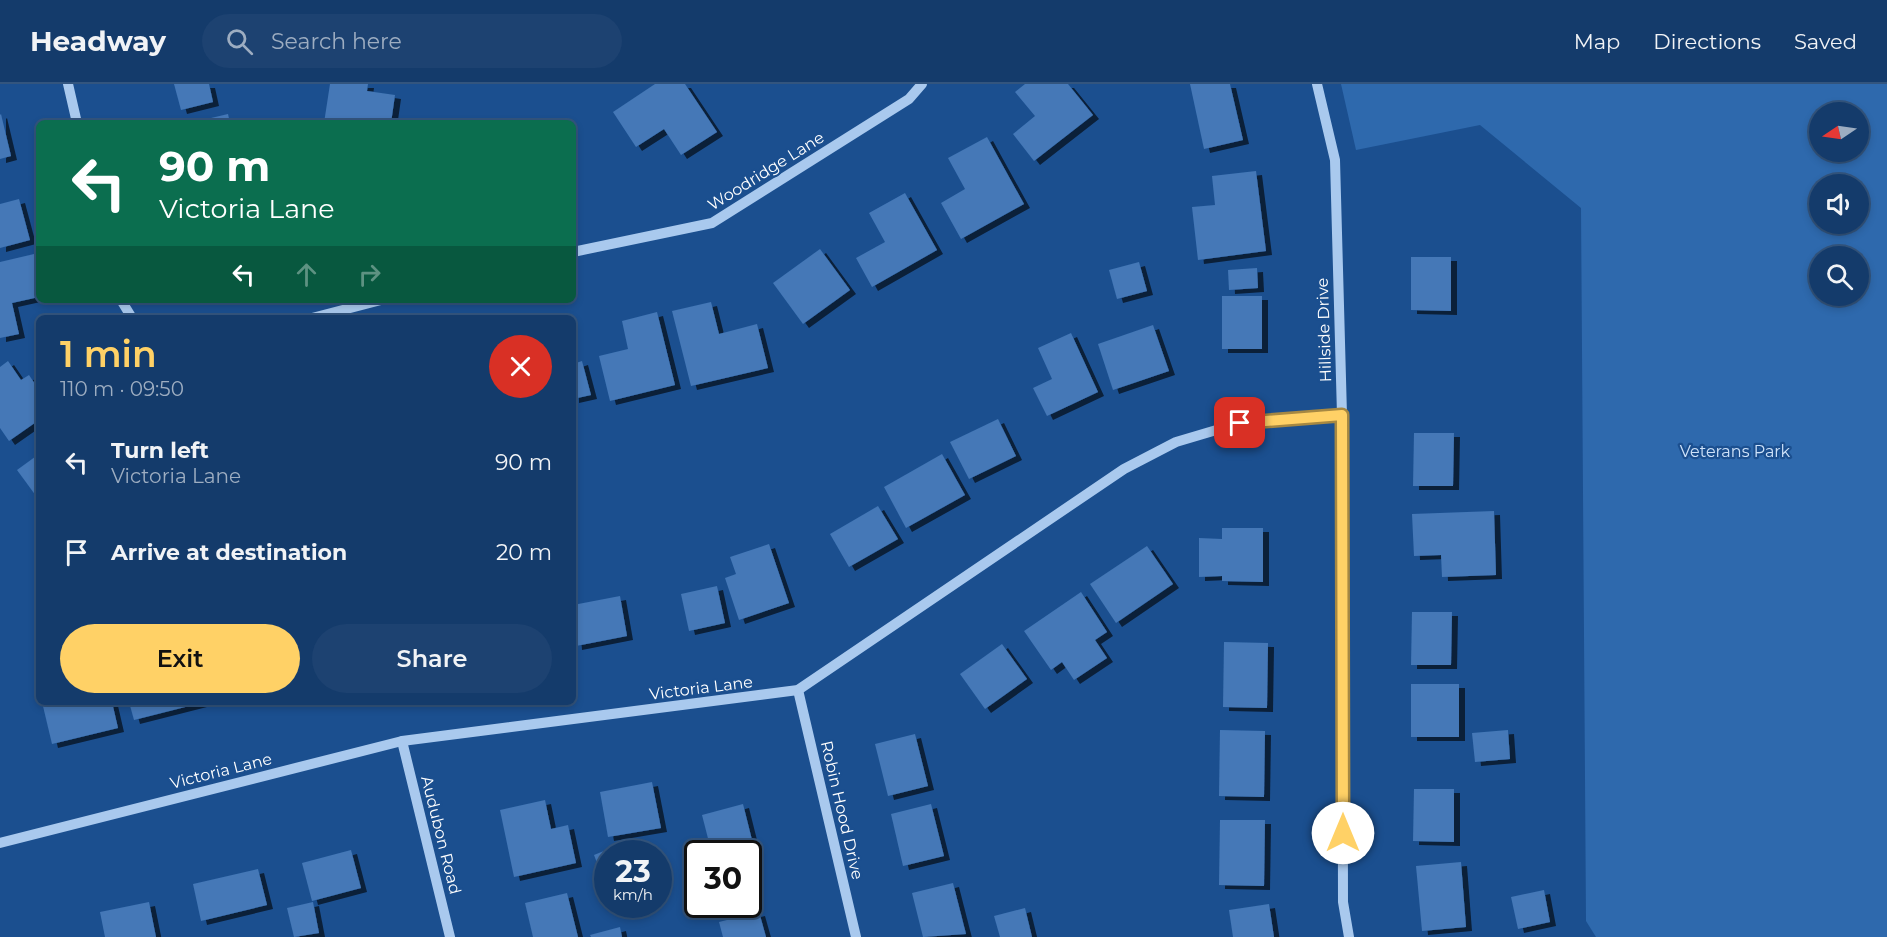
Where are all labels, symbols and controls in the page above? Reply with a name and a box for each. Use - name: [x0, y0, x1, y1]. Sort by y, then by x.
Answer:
- search box: [202, 14, 622, 68]
- text: Headway: [30, 24, 166, 58]
- icon: search: [223, 25, 256, 58]
- text: Search here: [271, 28, 402, 55]
- text: Map: [1574, 29, 1620, 54]
- text: Directions: [1653, 29, 1761, 54]
- text: Saved: [1794, 29, 1857, 54]
- north arrow: [1809, 102, 1869, 162]
- map controls: [1809, 102, 1869, 306]
- street label: Woodridge Lane: [704, 128, 828, 214]
- text: 90 m: [159, 140, 270, 192]
- icon: left: [60, 144, 138, 222]
- button: sound: [1809, 174, 1869, 234]
- text: Victoria Lane: [159, 192, 335, 225]
- button: search: [1809, 246, 1869, 306]
- icon: left: [227, 258, 260, 291]
- icon: ahead: [290, 258, 323, 291]
- icon: right: [353, 258, 386, 291]
- street label: Hillside Drive: [1313, 277, 1335, 383]
- text: 1 min: [60, 332, 157, 376]
- button: close: [489, 335, 552, 398]
- text: 110 m · 09:50: [60, 377, 184, 401]
- pin: [1214, 397, 1265, 448]
- icon: arrive: [1223, 406, 1256, 439]
- text: Turn left: [111, 437, 209, 464]
- park label: Veterans Park: [1680, 442, 1791, 461]
- icon: left: [60, 446, 93, 479]
- text: 90 m: [495, 449, 552, 476]
- text: Victoria Lane: [111, 464, 241, 488]
- icon: arrive: [60, 536, 93, 569]
- text: Arrive at destination: [111, 539, 347, 566]
- text: 20 m: [496, 539, 552, 566]
- button: Exit: [60, 624, 300, 693]
- button: Share: [312, 624, 552, 693]
- street label: Victoria Lane: [648, 672, 754, 704]
- street label: Robin Hood Drive: [817, 739, 867, 881]
- street label: Victoria Lane: [168, 749, 274, 793]
- street label: Audubon Road: [417, 774, 465, 896]
- position arrow: [1311, 801, 1375, 865]
- speed limit sign: 30: [684, 840, 762, 918]
- text: 23: [615, 853, 651, 890]
- text: km/h: [613, 885, 653, 904]

